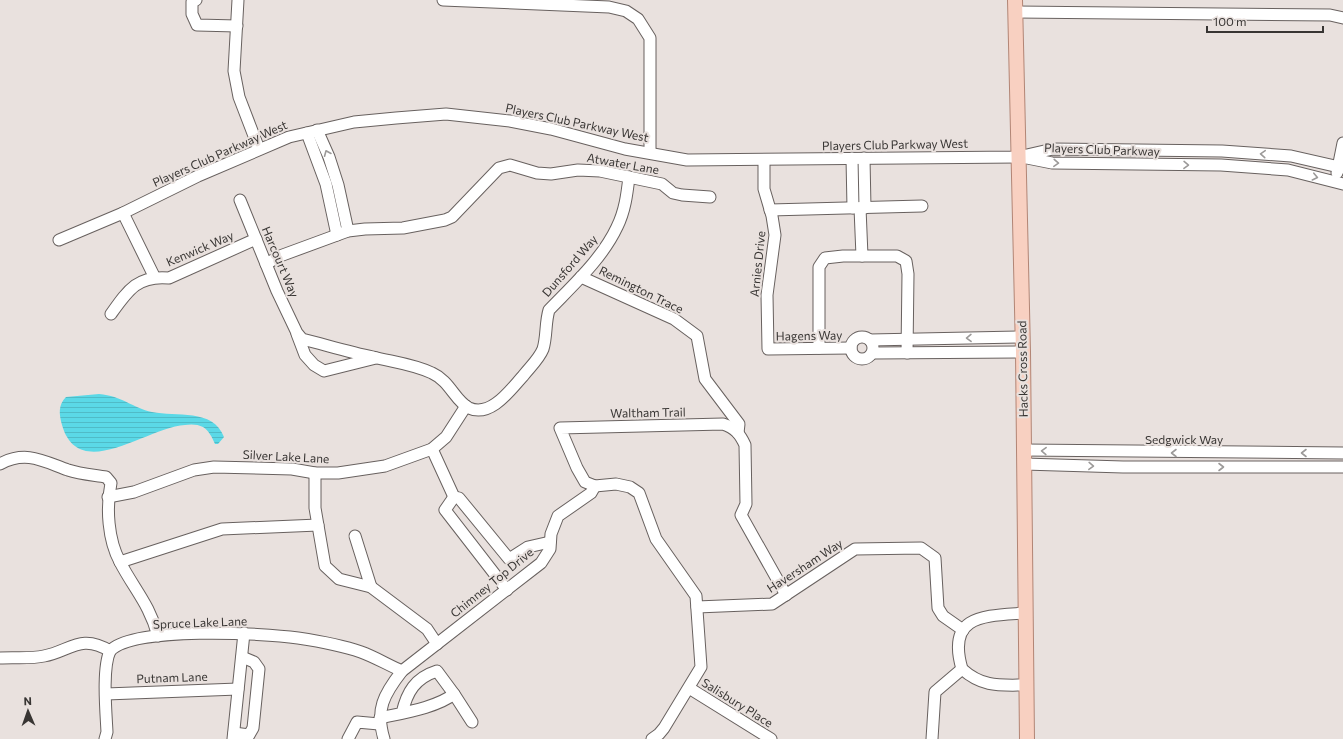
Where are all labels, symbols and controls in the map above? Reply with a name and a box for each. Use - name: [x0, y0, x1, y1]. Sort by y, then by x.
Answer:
- scale bar: [1207, 8, 1323, 34]
- text: 100 m: [1213, 14, 1247, 28]
- street label: Players Club Parkway West: [504, 100, 650, 144]
- street label: Players Club Parkway West: [150, 117, 289, 189]
- street label: Players Club Parkway West: [822, 136, 968, 152]
- street label: Players Club Parkway: [1044, 140, 1160, 158]
- one-way arrow: [324, 150, 332, 157]
- street label: Atwater Lane: [586, 150, 660, 176]
- one-way arrow: [1260, 150, 1266, 159]
- one-way arrow: [1053, 159, 1059, 168]
- one-way arrow: [1183, 161, 1189, 169]
- one-way arrow: [1312, 172, 1318, 180]
- street label: Harcourt Way: [260, 224, 302, 299]
- street label: Kenwick Way: [164, 228, 236, 269]
- street label: Arnies Drive: [747, 230, 767, 298]
- street label: Dunsford Way: [539, 232, 600, 299]
- street label: Remington Trace: [597, 263, 686, 316]
- street label: Hacks Cross Road: [1014, 321, 1030, 417]
- street label: Hagens Way: [776, 327, 842, 343]
- one-way arrow: [966, 334, 972, 342]
- street label: Waltham Trail: [610, 404, 686, 420]
- street label: Sedgwick Way: [1145, 432, 1223, 446]
- one-way arrow: [1041, 446, 1047, 455]
- street label: Silver Lake Lane: [242, 447, 330, 465]
- one-way arrow: [1171, 449, 1177, 457]
- one-way arrow: [1301, 449, 1307, 457]
- one-way arrow: [1088, 462, 1094, 471]
- one-way arrow: [1218, 463, 1224, 471]
- street label: Haversham Way: [764, 536, 845, 595]
- street label: Chimney Top Drive: [447, 545, 536, 620]
- street label: Spruce Lake Lane: [152, 613, 247, 631]
- street label: Putnam Lane: [136, 669, 208, 685]
- street label: Salisbury Place: [699, 675, 776, 730]
- north arrow: [8, 691, 48, 731]
- text: N: [23, 694, 32, 707]

